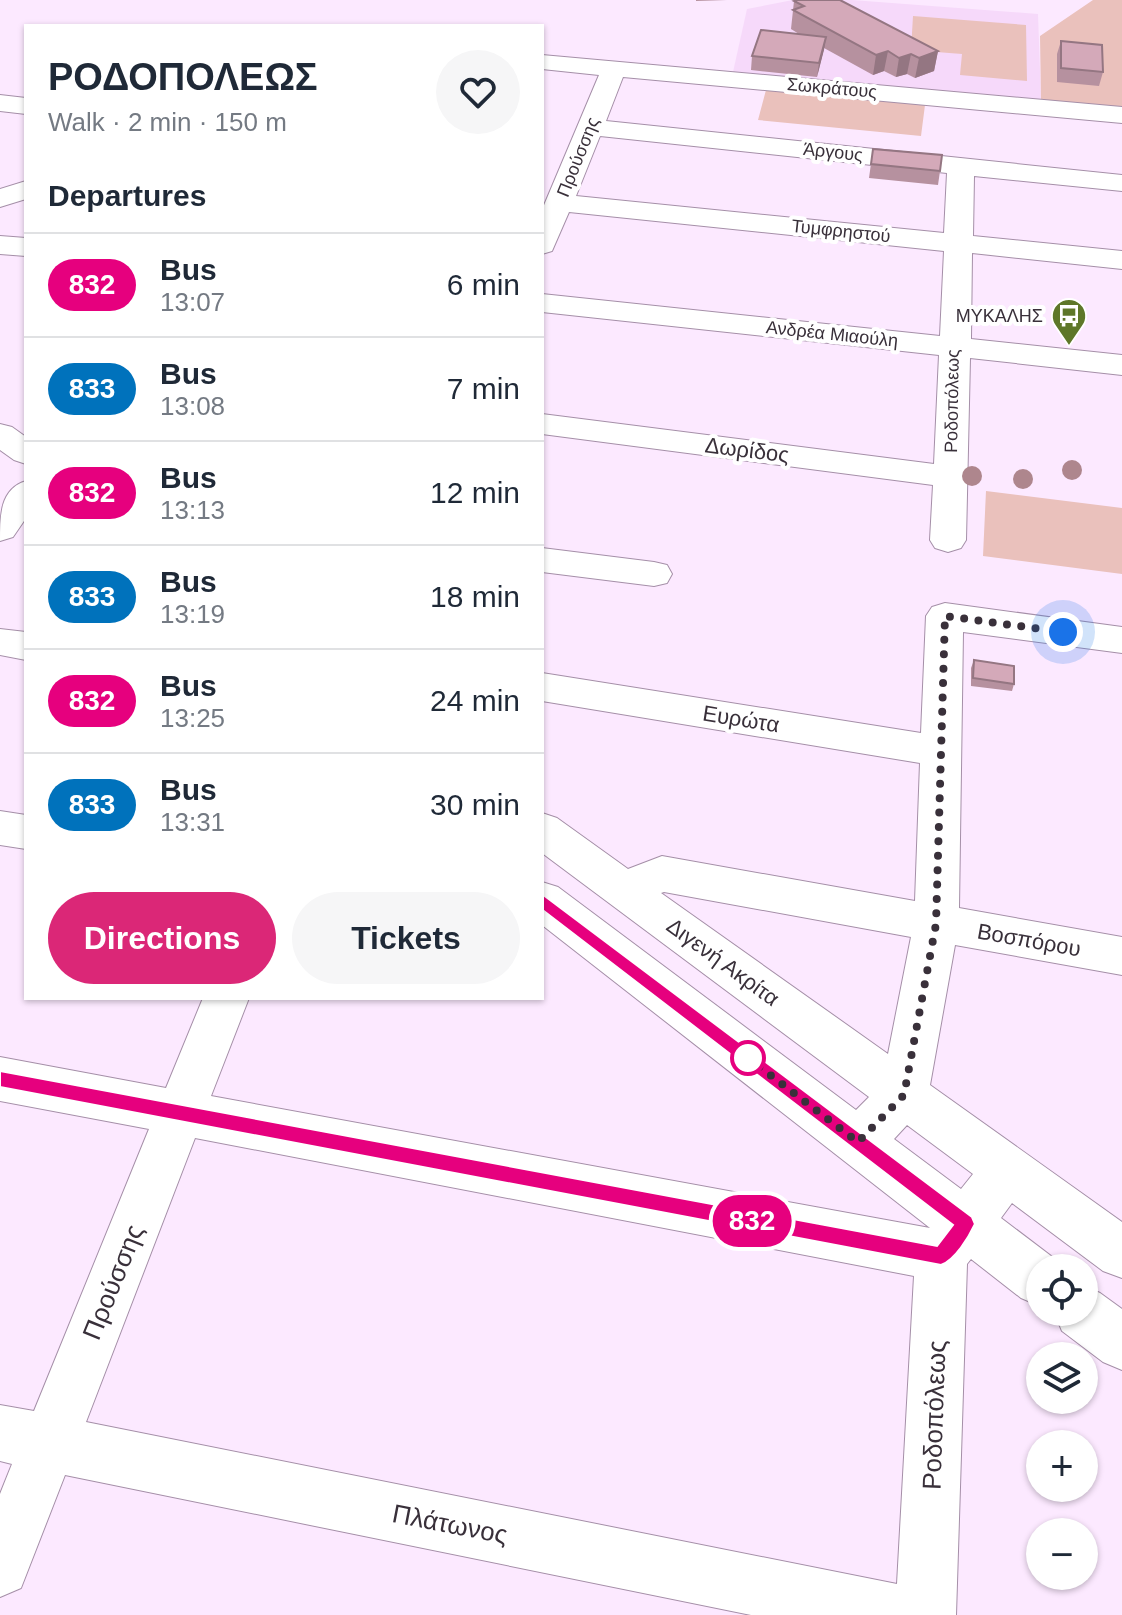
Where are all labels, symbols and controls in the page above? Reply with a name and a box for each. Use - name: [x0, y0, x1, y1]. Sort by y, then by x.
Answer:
- button: heart: [436, 50, 520, 134]
- text: ΡΟΔΟΠΟΛΕΩΣ: [48, 56, 318, 98]
- street label: Σωκράτους: [786, 74, 878, 102]
- text: Walk · 2 min · 150 m: [48, 107, 287, 137]
- street label: Προύσσης: [553, 114, 603, 200]
- street label: Άργους: [802, 139, 864, 165]
- text: Departures: [48, 179, 206, 212]
- street label: Τυμφρηστού: [791, 216, 891, 246]
- text: Bus: [160, 253, 217, 286]
- text: 6 min: [447, 268, 520, 301]
- text: 832: [69, 269, 115, 300]
- text: 13:07: [160, 287, 225, 317]
- bus stop icon: ΜΥΚΑΛΗΣ: [1050, 297, 1088, 347]
- place label: ΜΥΚΑΛΗΣ: [956, 306, 1043, 326]
- street label: Ανδρέα Μιαούλη: [765, 317, 899, 351]
- street label: Ροδοπόλεως: [941, 349, 963, 453]
- text: Bus: [160, 357, 217, 390]
- text: 7 min: [447, 372, 520, 405]
- text: 833: [69, 373, 115, 404]
- text: 13:08: [160, 391, 225, 421]
- street label: Δωρίδος: [704, 432, 790, 468]
- text: Bus: [160, 461, 217, 494]
- text: 12 min: [430, 476, 520, 509]
- text: 832: [69, 477, 115, 508]
- text: 13:13: [160, 495, 225, 525]
- text: Bus: [160, 565, 217, 598]
- text: 18 min: [430, 580, 520, 613]
- text: 833: [69, 581, 115, 612]
- text: 13:19: [160, 599, 225, 629]
- your location: [1043, 612, 1083, 652]
- text: Bus: [160, 669, 217, 702]
- text: 24 min: [430, 684, 520, 717]
- text: 832: [69, 685, 115, 716]
- street label: Ευρώτα: [701, 701, 781, 737]
- text: 13:25: [160, 703, 225, 733]
- text: Bus: [160, 773, 217, 806]
- text: 30 min: [430, 788, 520, 821]
- text: 833: [69, 789, 115, 820]
- text: 13:31: [160, 807, 225, 837]
- button: Directions: [48, 892, 276, 984]
- button: Tickets: [292, 892, 520, 984]
- street label: Διγενή Ακρίτα: [662, 913, 784, 1011]
- street label: Βοσπόρου: [975, 919, 1083, 961]
- unlabelled marker: [731, 1041, 765, 1075]
- line badge: 832: [706, 1195, 798, 1247]
- text: 832: [729, 1205, 775, 1236]
- street label: Προύσσης: [76, 1220, 150, 1344]
- map controls: [1026, 1254, 1098, 1590]
- button: locate: [1026, 1254, 1098, 1326]
- street label: Ροδοπόλεως: [916, 1340, 952, 1490]
- button: layers: [1026, 1342, 1098, 1414]
- button: +: [1026, 1430, 1098, 1502]
- street label: Πλάτωνος: [390, 1498, 510, 1550]
- button: −: [1026, 1518, 1098, 1590]

